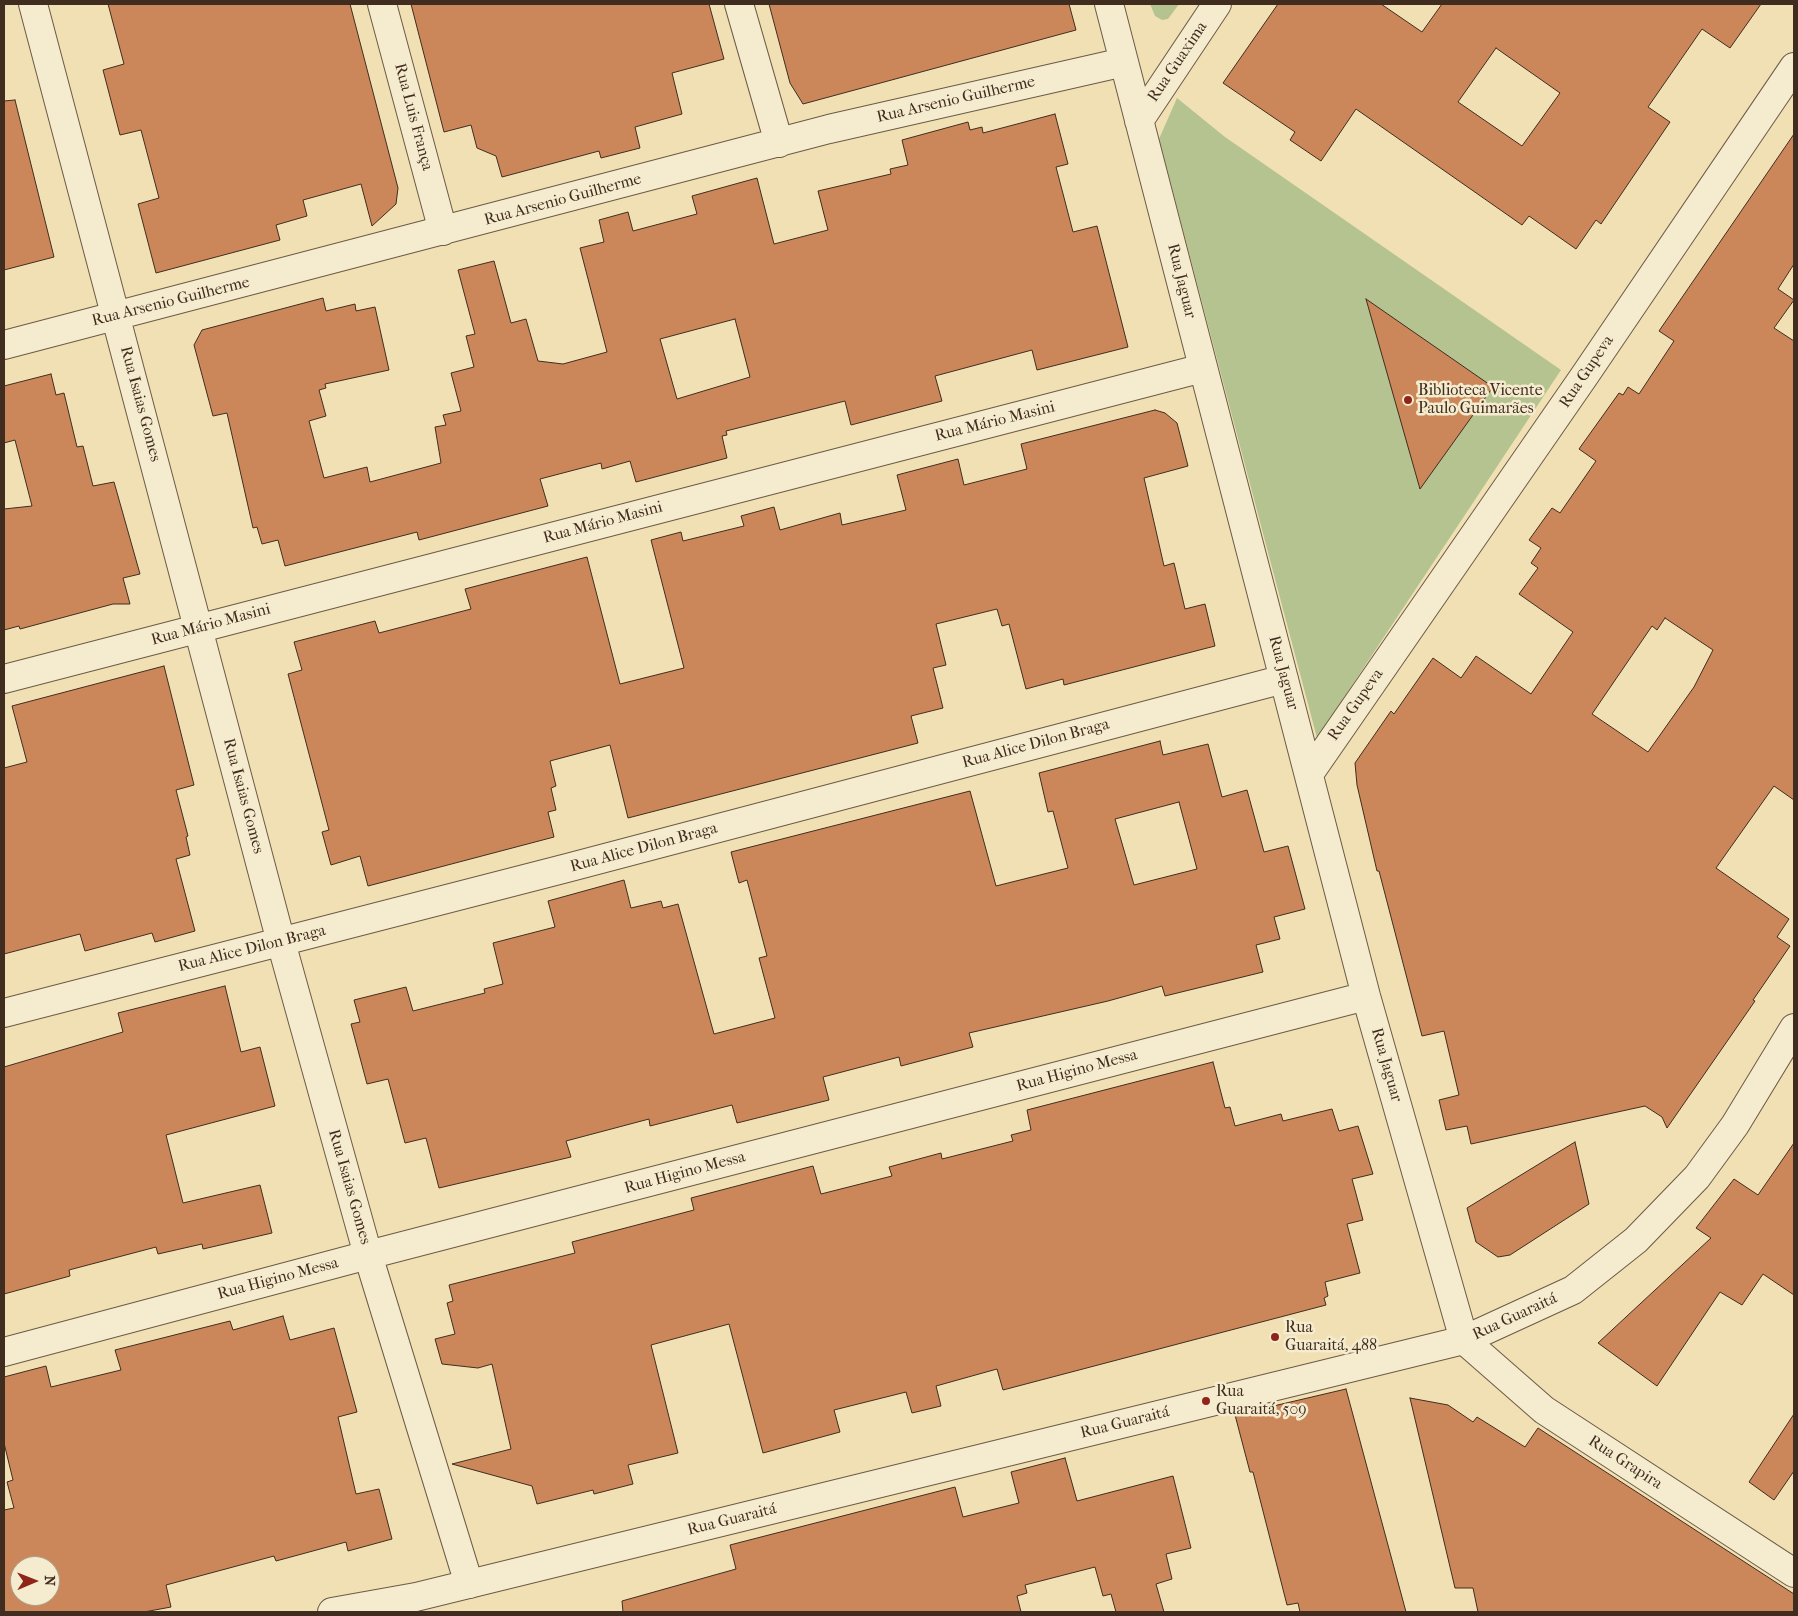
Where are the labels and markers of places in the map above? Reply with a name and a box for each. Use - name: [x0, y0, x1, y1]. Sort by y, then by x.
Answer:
- place label: Biblioteca Vicente Paulo Guimarães: [1418, 381, 1543, 419]
- marker: Biblioteca Vicente Paulo Guimarães: [1402, 394, 1414, 406]
- place label: Rua Guaraitá, 488: [1285, 1318, 1377, 1356]
- marker: Rua Guaraitá, 488: [1269, 1331, 1281, 1343]
- place label: Rua Guaraitá, 509: [1216, 1382, 1307, 1420]
- marker: Rua Guaraitá, 509: [1200, 1395, 1212, 1407]

